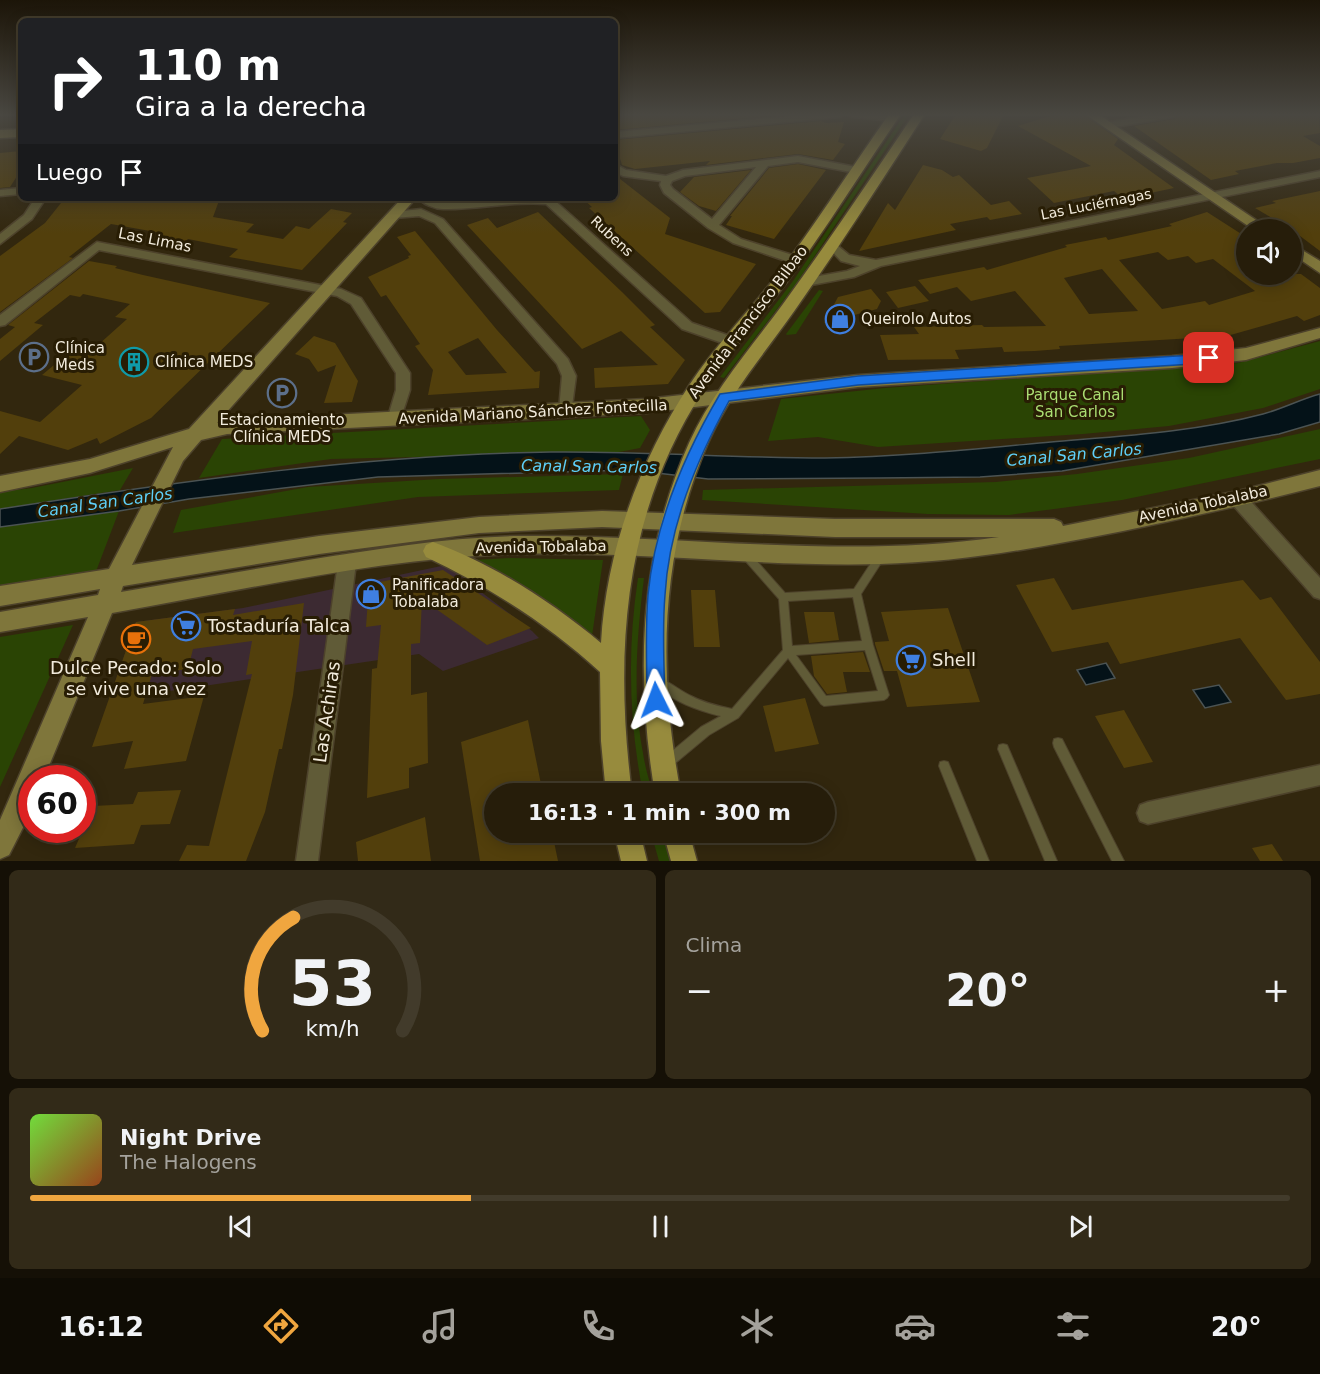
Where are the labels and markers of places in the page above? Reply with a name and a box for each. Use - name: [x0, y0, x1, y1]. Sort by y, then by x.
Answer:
- shop icon: Queirolo Autos: [824, 303, 856, 335]
- place label: Queirolo Autos: [861, 310, 972, 328]
- pin: [1183, 332, 1234, 383]
- place label: Clínica Meds: [55, 339, 105, 374]
- parking icon: Clínica Meds: [18, 341, 50, 373]
- building icon: Clínica MEDS: [118, 346, 150, 378]
- place label: Clínica MEDS: [155, 353, 253, 371]
- parking icon: Estacionamiento Clínica MEDS: [266, 377, 298, 409]
- place label: Estacionamiento Clínica MEDS: [219, 411, 345, 446]
- place label: Panificadora Tobalaba: [391, 576, 484, 611]
- shop icon: Panificadora Tobalaba: [355, 578, 387, 610]
- supermarket icon: Tostaduría Talca: [170, 610, 202, 642]
- place label: Tostaduría Talca: [206, 615, 350, 636]
- cafe icon: Dulce Pecado: Solo se vive una vez: [120, 623, 152, 655]
- supermarket icon: Shell: [895, 644, 927, 676]
- place label: Shell: [932, 649, 976, 670]
- place label: Dulce Pecado: Solo se vive una vez: [50, 657, 222, 699]

